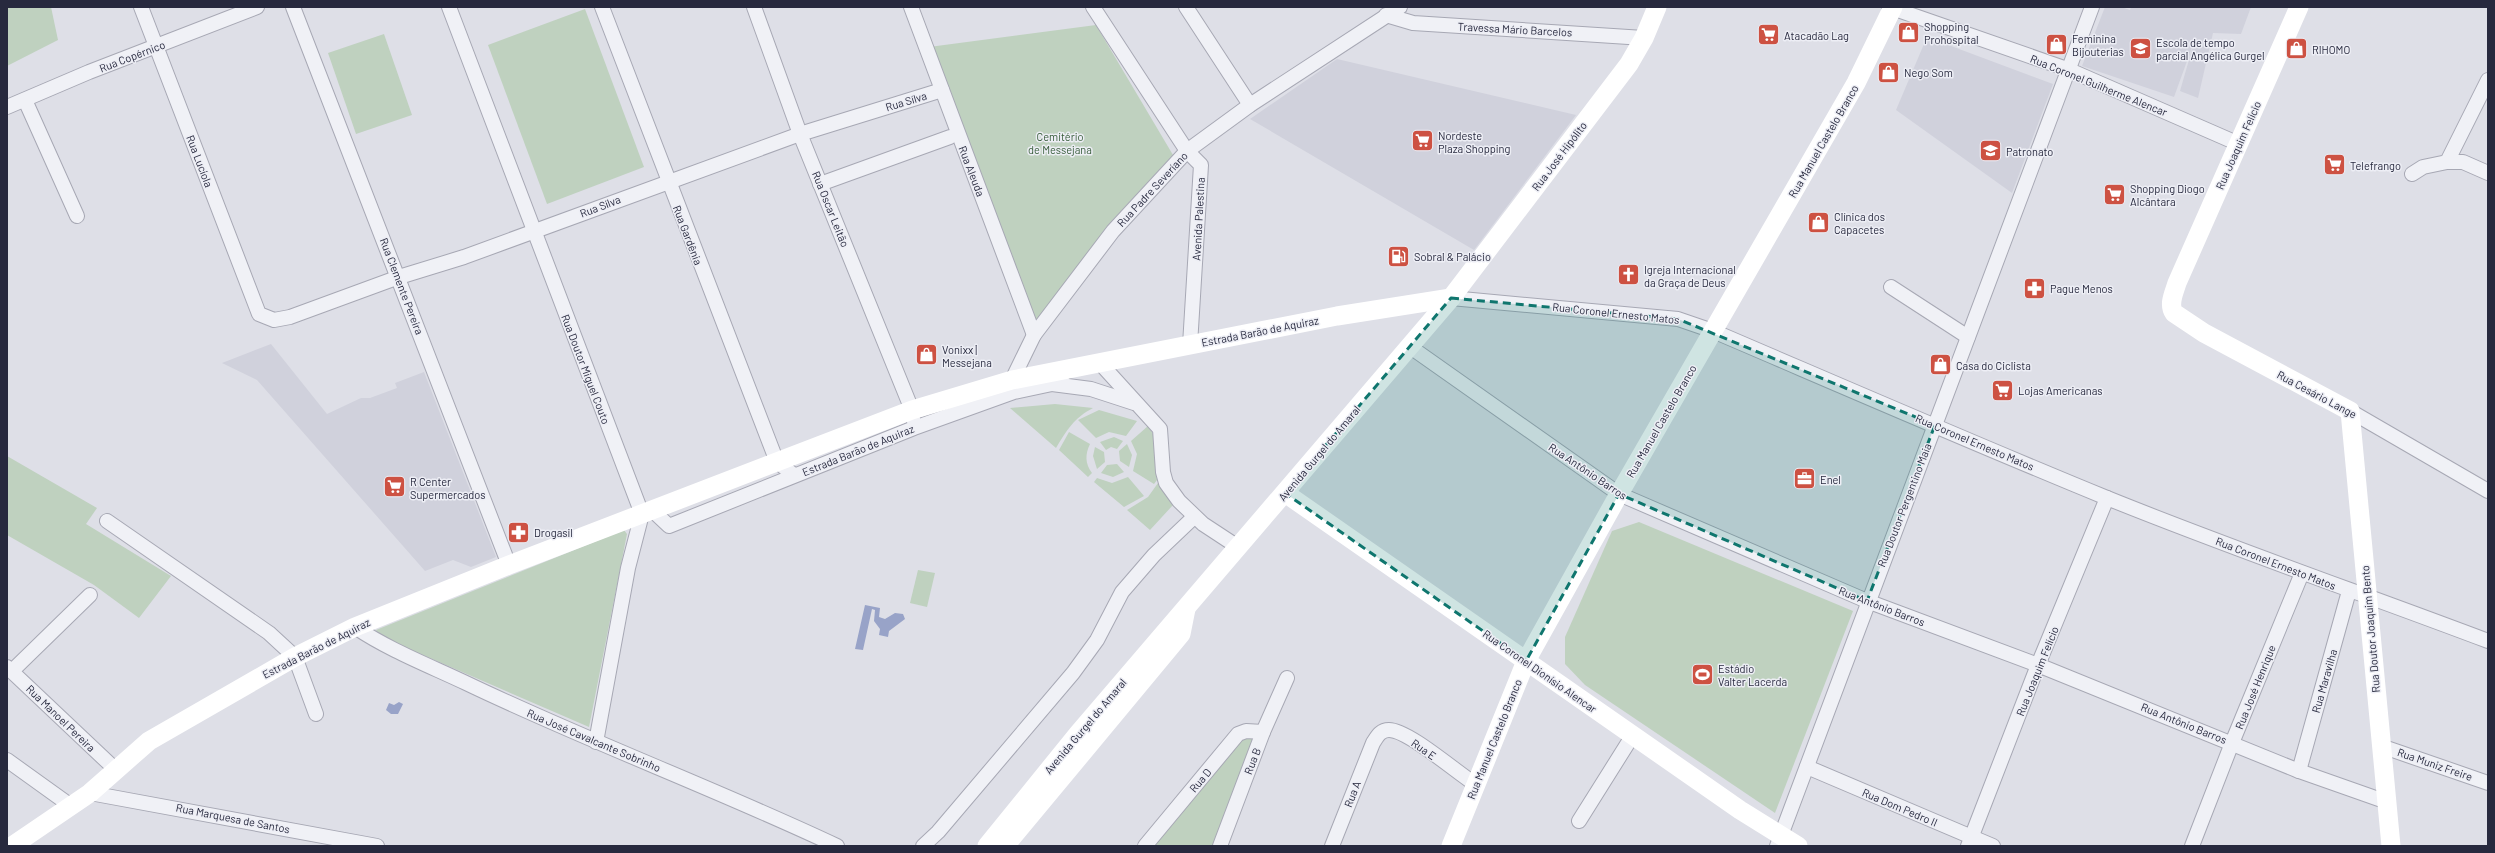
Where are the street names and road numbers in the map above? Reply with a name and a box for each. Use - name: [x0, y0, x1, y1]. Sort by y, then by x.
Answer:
- street label: Travessa Mário Barcelos: [1457, 20, 1573, 38]
- street label: Rua Copérnico: [97, 37, 167, 75]
- street label: Rua Coronel Guilherme Alencar: [2029, 52, 2169, 118]
- street label: Rua Manuel Castelo Branco: [1785, 82, 1861, 200]
- street label: Rua Sílva: [884, 89, 928, 113]
- street label: Rua Joaquim Felício: [2213, 99, 2263, 191]
- street label: Rua José Hipólito: [1529, 119, 1589, 193]
- street label: Rua Lucíola: [184, 133, 216, 189]
- street label: Rua Aleuda: [956, 144, 988, 198]
- street label: Rua Padre Severíano: [1114, 149, 1190, 229]
- street label: Rua Oscar Leitão: [810, 169, 852, 249]
- street label: Avenida Palestina: [1189, 177, 1207, 261]
- street label: Rua Sílva: [578, 192, 622, 220]
- street label: Rua Gardênia: [671, 203, 705, 267]
- street label: Rua Clemente Pereira: [378, 236, 426, 336]
- street label: Rua Coronel Ernesto Matos: [1552, 300, 1680, 326]
- street label: Rua Doutor Miguel Couto: [559, 312, 613, 426]
- street label: Estrada Barão de Aquiraz: [1200, 313, 1320, 349]
- street label: Rua Manuel Castelo Branco: [1623, 362, 1699, 480]
- street label: Rua Cesário Lange: [2275, 368, 2359, 421]
- street label: Avenida Gurgel do Amaral: [1275, 403, 1363, 503]
- street label: Rua Coronel Ernesto Matos: [1914, 411, 2036, 473]
- street label: Estrada Barão de Aquiraz: [800, 422, 916, 478]
- street label: Rua Antônio Barros: [1546, 440, 1630, 502]
- street label: Rua Doutor Pergentino Maia: [1874, 441, 1934, 569]
- street label: Rua Coronel Ernesto Matos: [2214, 534, 2338, 592]
- street label: Rua Doutor Joaquim Bento: [2358, 565, 2382, 693]
- street label: Rua Antônio Barros: [1837, 584, 1927, 628]
- street label: Estrada Barão de Aquiraz: [260, 615, 372, 681]
- street label: Rua Joaquim Felício: [2013, 624, 2061, 718]
- street label: Rua Coronel Dionísio Alencar: [1481, 627, 1599, 715]
- street label: Rua José Henrique: [2232, 643, 2278, 731]
- street label: Rua Maravilha: [2309, 648, 2339, 714]
- street label: Avenida Gurgel do Amaral: [1041, 676, 1129, 776]
- street label: Rua Manuel Castelo Branco: [1464, 677, 1524, 801]
- street label: Rua Manoel Pereira: [24, 682, 98, 754]
- street label: Rua Antônio Barros: [2139, 700, 2229, 746]
- street label: Rua José Cavalcante Sobrinho: [525, 706, 663, 774]
- street label: Rua E: [1409, 736, 1439, 762]
- street label: Rua Muniz Freire: [2396, 745, 2474, 783]
- street label: Rua B: [1241, 746, 1263, 776]
- street label: Rua D: [1186, 765, 1214, 795]
- street label: Rua A: [1341, 779, 1363, 809]
- street label: Rua Dom Pedro II: [1860, 785, 1940, 829]
- street label: Rua Marquesa de Santos: [175, 801, 291, 835]

